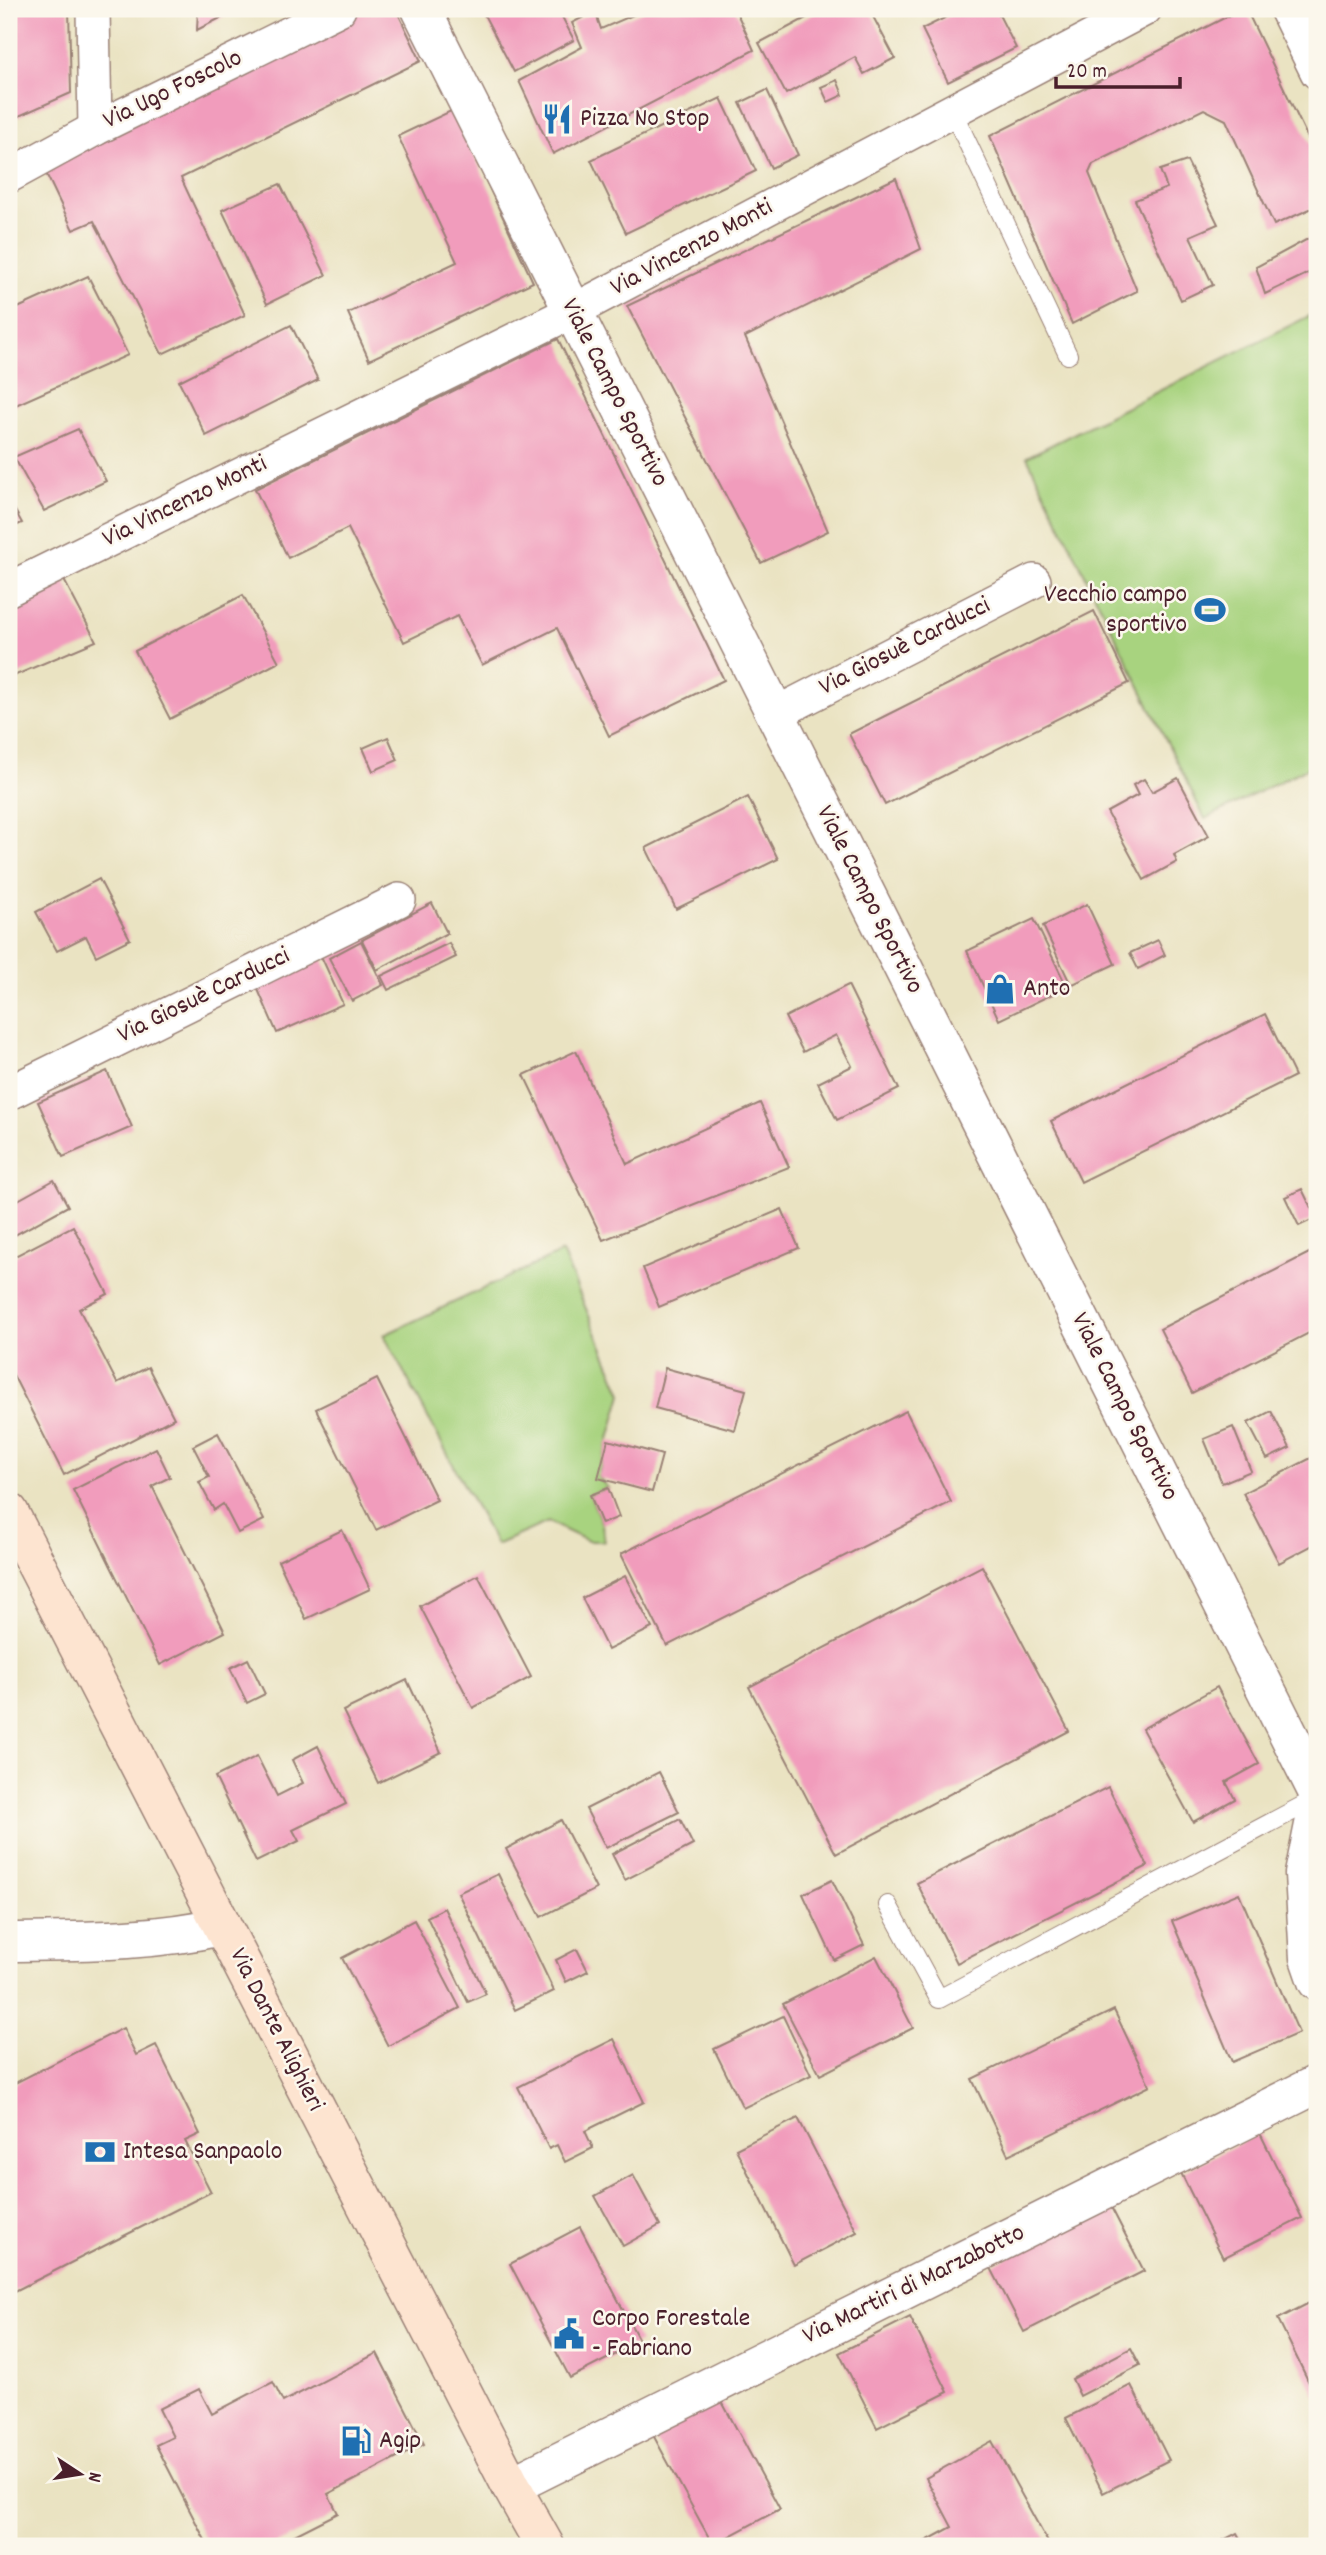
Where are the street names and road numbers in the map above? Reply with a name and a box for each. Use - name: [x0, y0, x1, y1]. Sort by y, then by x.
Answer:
- street label: Via Ugo Foscolo: [97, 40, 249, 140]
- street label: Via Vincenzo Monti: [604, 189, 780, 306]
- street label: Viale Campo Sportivo: [551, 292, 677, 494]
- street label: Via Vincenzo Monti: [96, 446, 274, 558]
- street label: Via Giosuè Carducci: [813, 588, 997, 706]
- street label: Viale Campo Sportivo: [806, 799, 932, 1001]
- street label: Via Giosuè Carducci: [111, 938, 297, 1054]
- street label: Viale Campo Sportivo: [1061, 1306, 1187, 1508]
- street label: Via Dante Alighieri: [219, 1942, 333, 2118]
- street label: Via Martiri di Marzabotto: [797, 2215, 1031, 2355]

